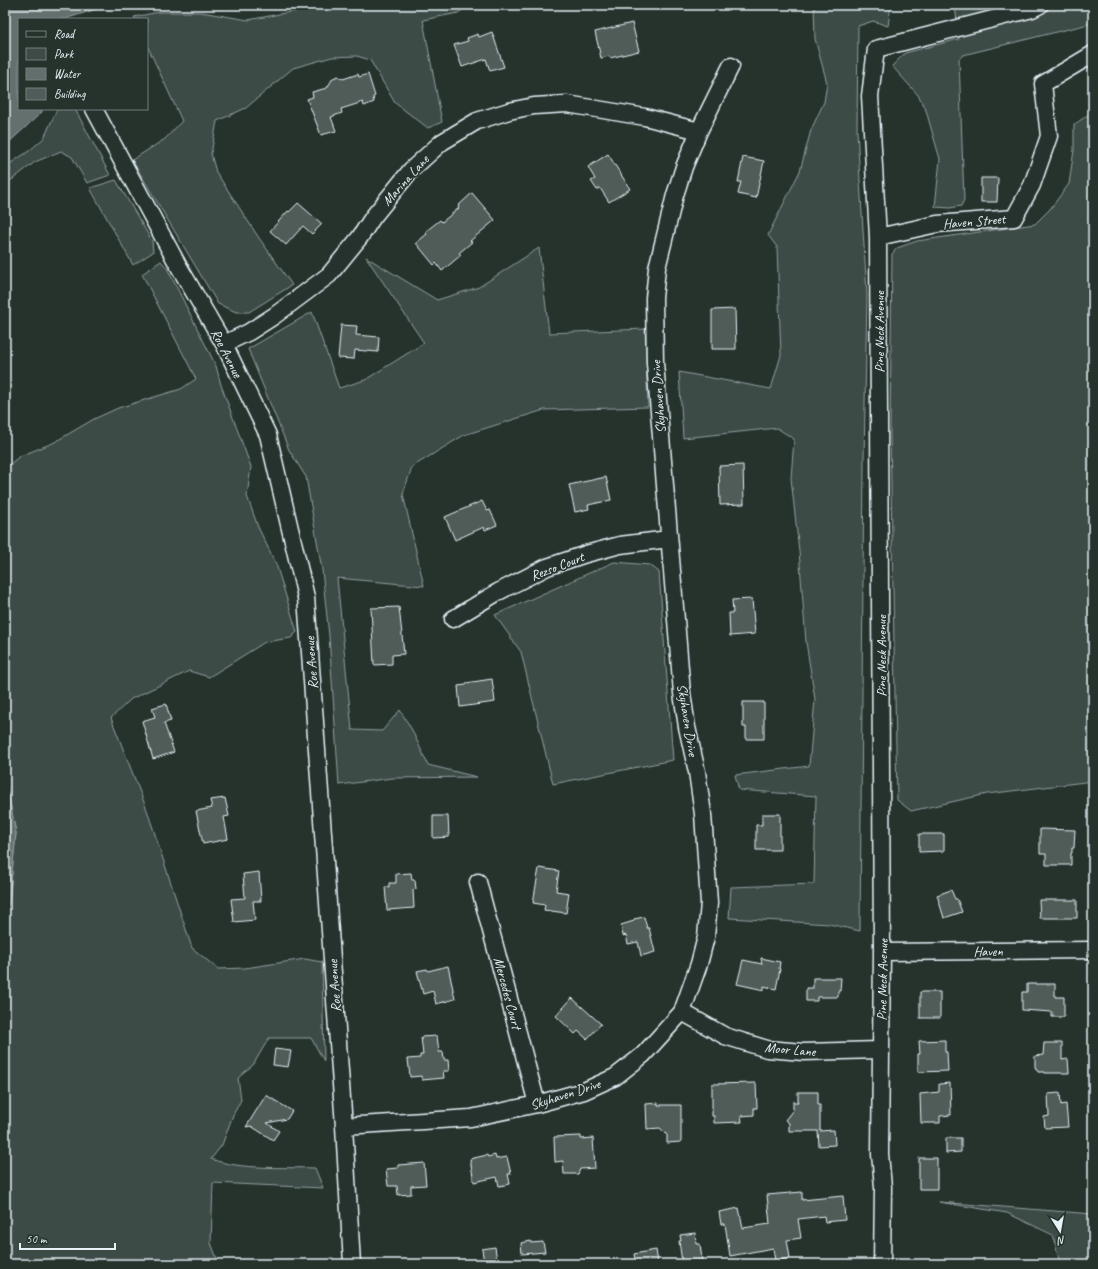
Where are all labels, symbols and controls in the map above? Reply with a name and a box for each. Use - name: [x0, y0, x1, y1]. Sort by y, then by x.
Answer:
- legend: [18, 18, 148, 110]
- text: Road: [54, 26, 76, 42]
- text: Park: [54, 46, 75, 62]
- text: Water: [54, 66, 82, 82]
- text: Building: [54, 86, 86, 102]
- street label: Marina Lane: [378, 150, 433, 209]
- street label: Haven Street: [942, 210, 1007, 233]
- street label: Pine Neck Avenue: [871, 290, 888, 373]
- street label: Roe Avenue: [207, 326, 247, 382]
- street label: Skyhaven Drive: [647, 359, 670, 434]
- street label: Rezso Court: [528, 548, 588, 584]
- street label: Pine Neck Avenue: [873, 614, 890, 697]
- street label: Roe Avenue: [301, 635, 322, 690]
- street label: Skyhaven Drive: [673, 683, 702, 759]
- street label: Pine Neck Avenue: [873, 938, 892, 1021]
- street label: Haven: [973, 943, 1003, 960]
- street label: Mercedes Court: [490, 955, 526, 1033]
- street label: Roe Avenue: [324, 958, 345, 1013]
- street label: Moor Lane: [764, 1039, 818, 1060]
- street label: Skyhaven Drive: [528, 1075, 604, 1114]
- north arrow: [1040, 1211, 1080, 1251]
- scale bar: [20, 1225, 115, 1251]
- text: 50 m: [26, 1231, 48, 1247]
- text: N: [1055, 1233, 1067, 1249]

